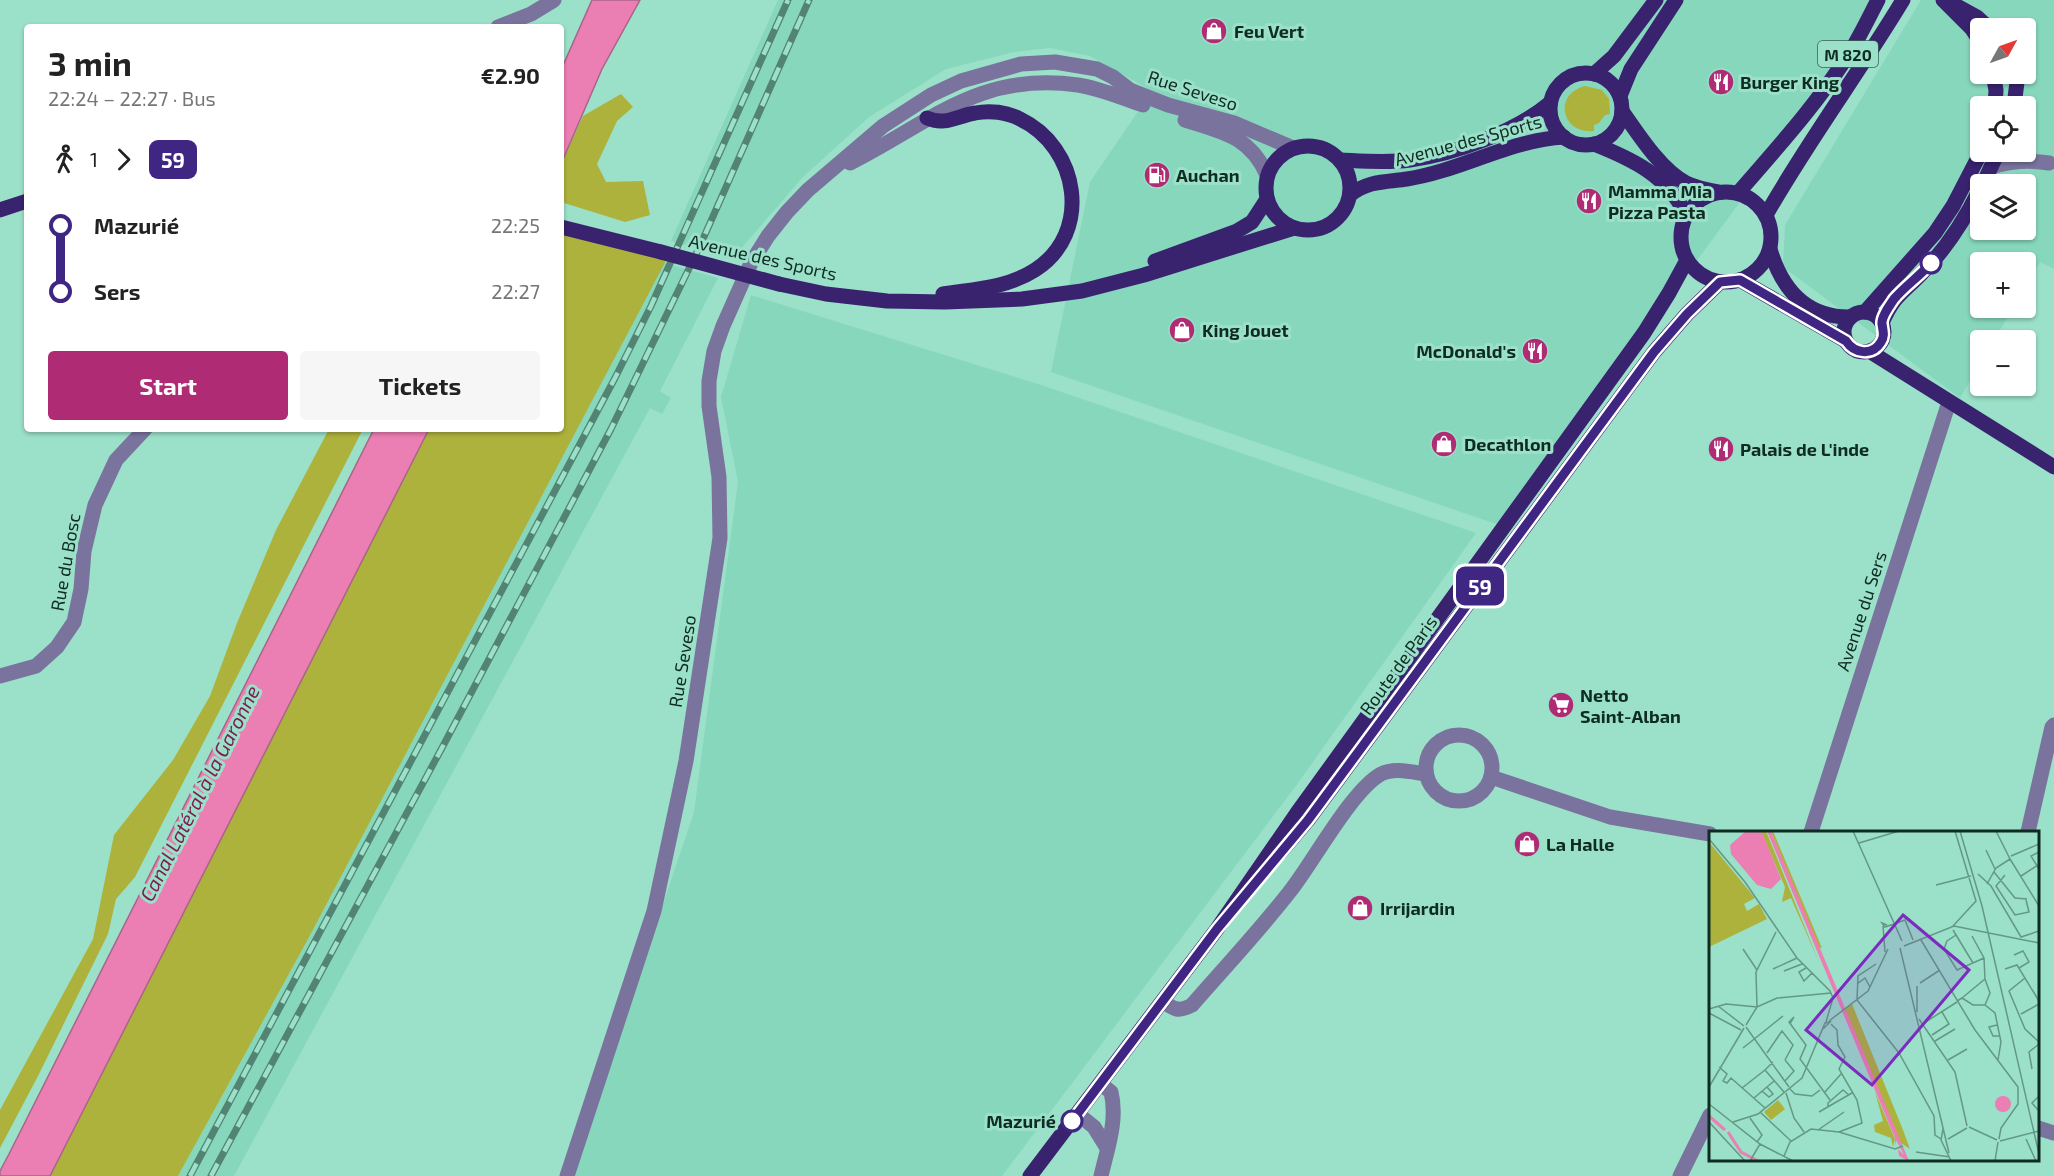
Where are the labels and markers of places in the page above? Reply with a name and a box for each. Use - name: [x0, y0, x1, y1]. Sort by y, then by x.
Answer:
- shop icon: Feu Vert: [1199, 16, 1229, 46]
- place label: Feu Vert: [1234, 20, 1305, 42]
- restaurant icon: Burger King: [1706, 67, 1736, 97]
- place label: Burger King: [1740, 71, 1840, 93]
- fuel station icon: Auchan: [1142, 160, 1172, 190]
- place label: Auchan: [1176, 164, 1240, 186]
- place label: Mamma Mia Pizza Pasta: [1608, 180, 1712, 223]
- restaurant icon: Mamma Mia Pizza Pasta: [1574, 186, 1604, 216]
- unlabelled marker: [1920, 252, 1942, 274]
- shop icon: King Jouet: [1167, 315, 1197, 345]
- place label: King Jouet: [1202, 319, 1289, 341]
- restaurant icon: McDonald's: [1520, 336, 1550, 366]
- place label: McDonald's: [1416, 340, 1516, 362]
- shop icon: Decathlon: [1429, 429, 1459, 459]
- place label: Decathlon: [1464, 433, 1551, 455]
- restaurant icon: Palais de L'inde: [1706, 434, 1736, 464]
- place label: Palais de L'inde: [1740, 438, 1869, 460]
- place label: Netto Saint-Alban: [1580, 684, 1681, 727]
- supermarket icon: Netto Saint-Alban: [1546, 690, 1576, 720]
- shop icon: La Halle: [1512, 829, 1542, 859]
- place label: La Halle: [1546, 833, 1614, 855]
- shop icon: Irrijardin: [1345, 893, 1375, 923]
- place label: Irrijardin: [1380, 897, 1455, 919]
- place label: Mazurié: [986, 1110, 1056, 1132]
- marker: Mazurié: [1061, 1110, 1083, 1132]

